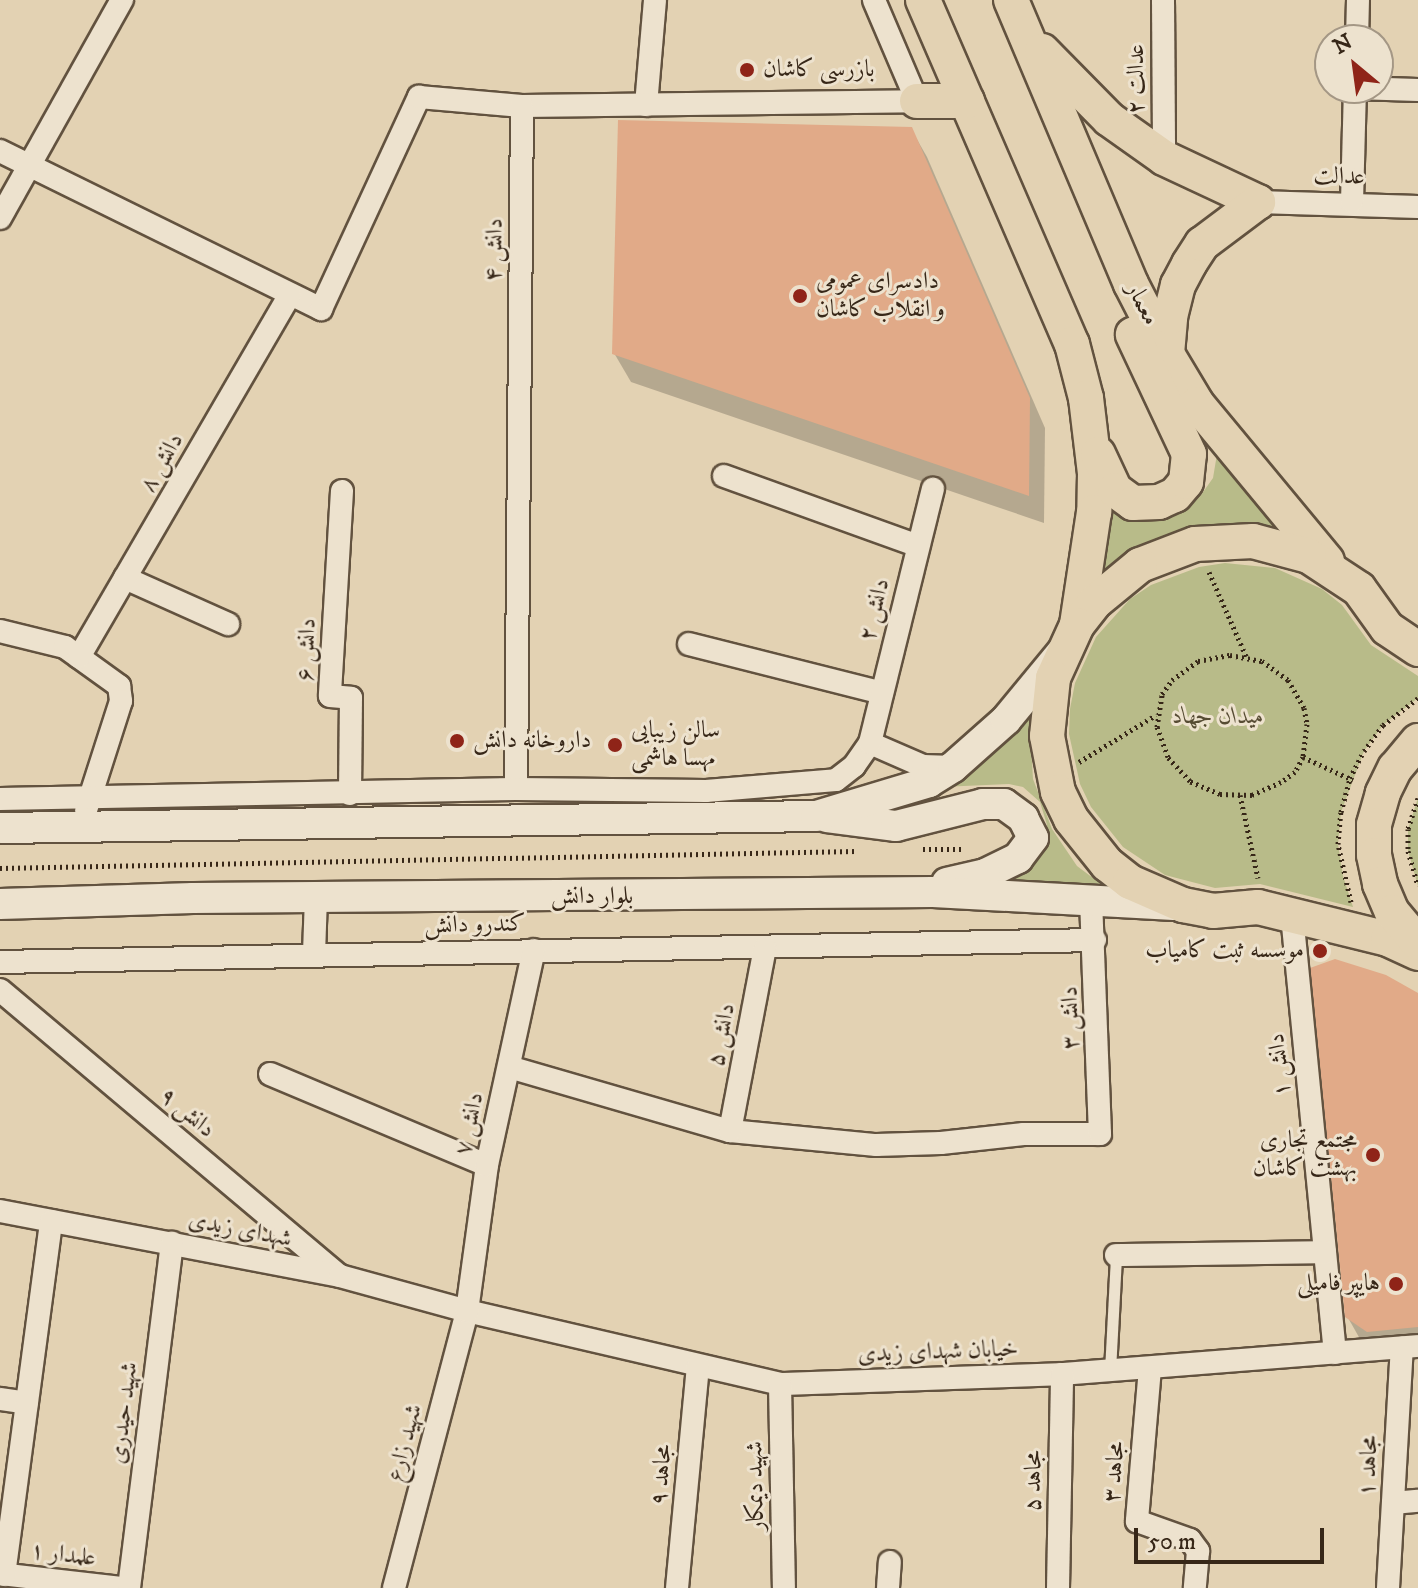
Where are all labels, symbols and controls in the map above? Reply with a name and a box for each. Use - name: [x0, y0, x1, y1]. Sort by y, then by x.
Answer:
- north arrow: [1314, 24, 1394, 104]
- text: N: [1329, 28, 1358, 61]
- street label: عدالت ۲: [1123, 44, 1151, 114]
- place label: بازرسی کاشان: [763, 56, 875, 84]
- marker: بازرسی کاشان: [738, 61, 756, 79]
- street label: عدالت: [1313, 162, 1365, 192]
- street label: دانش ۴: [480, 218, 510, 282]
- place label: دادسرای عمومی و انقلاب کاشان: [816, 268, 945, 324]
- street label: معمار: [1119, 278, 1165, 330]
- marker: دادسرای عمومی و انقلاب کاشان: [791, 287, 809, 305]
- street label: دانش ۸: [134, 428, 190, 498]
- street label: دانش ۲: [853, 576, 897, 644]
- street label: دانش ۶: [291, 618, 323, 682]
- park label: میدان جهاد: [1172, 703, 1264, 731]
- place label: سالن زیبایی مهسا هاشمی: [631, 717, 720, 773]
- place label: داروخانه دانش: [473, 727, 591, 755]
- marker: داروخانه دانش: [448, 732, 466, 750]
- marker: سالن زیبایی مهسا هاشمی: [606, 736, 624, 754]
- street label: بلوار دانش: [551, 883, 633, 911]
- street label: کندرو دانش: [424, 910, 526, 940]
- place label: موسسه ثبت کامیاب: [1145, 937, 1304, 965]
- marker: موسسه ثبت کامیاب: [1311, 942, 1329, 960]
- street label: دانش ۳: [1056, 986, 1086, 1050]
- street label: دانش ۵: [702, 1001, 742, 1069]
- street label: دانش ۱: [1262, 1032, 1298, 1098]
- street label: دانش ۹: [153, 1082, 221, 1144]
- street label: دانش ۷: [449, 1090, 491, 1158]
- place label: مجتمع تجاری بهشت کاشان: [1253, 1127, 1357, 1183]
- marker: مجتمع تجاری بهشت کاشان: [1364, 1146, 1382, 1164]
- street label: شهدای زیدی: [186, 1206, 294, 1254]
- place label: هایپر فامیلی: [1297, 1270, 1380, 1298]
- marker: هایپر فامیلی: [1387, 1275, 1405, 1293]
- street label: خیابان شهدای زیدی: [857, 1335, 1019, 1369]
- street label: شهید حیدری: [103, 1360, 145, 1466]
- street label: شهید زارع: [381, 1401, 429, 1485]
- street label: مجاهد ۱: [1353, 1435, 1385, 1497]
- street label: مجاهد ۳: [1098, 1440, 1132, 1504]
- street label: شهید دیمکار: [741, 1441, 771, 1531]
- street label: مجاهد ۹: [645, 1443, 679, 1507]
- street label: مجاهد ۵: [1019, 1450, 1049, 1512]
- scale bar: [1138, 1512, 1328, 1562]
- text: 50 m: [1148, 1527, 1196, 1557]
- street label: علمدار ۱: [29, 1537, 97, 1573]

